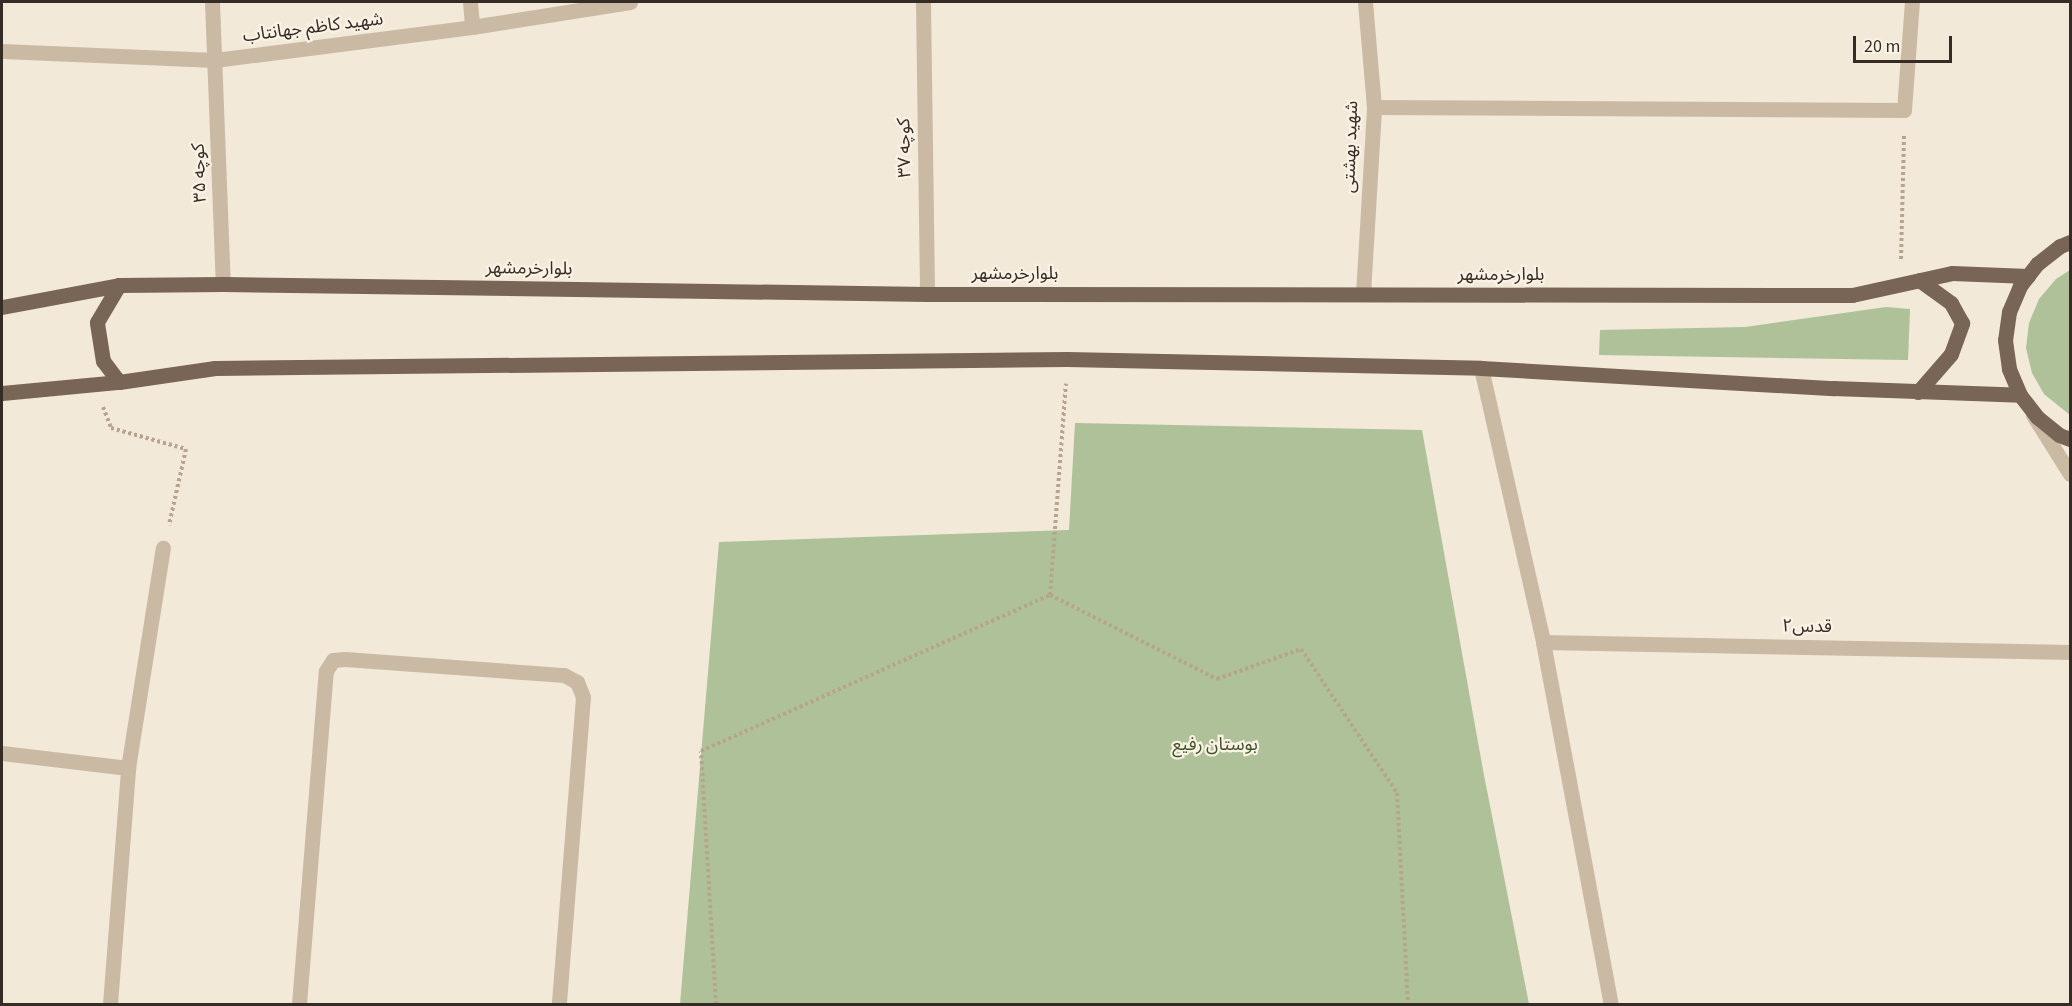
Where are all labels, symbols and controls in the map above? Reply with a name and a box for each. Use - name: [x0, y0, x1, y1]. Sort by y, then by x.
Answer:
- street label: شهید کاظم جهانتاب: [242, 9, 384, 47]
- scale bar: [1856, 24, 1955, 62]
- text: 20 m: [1864, 34, 1900, 59]
- street label: شهید بهشتی: [1339, 100, 1363, 194]
- street label: کوچه ۳۷: [894, 118, 916, 178]
- street label: کوچه ۳۵: [188, 143, 212, 203]
- street label: بلوارخرمشهر: [485, 257, 573, 281]
- street label: بلوارخرمشهر: [972, 263, 1058, 285]
- street label: بلوارخرمشهر: [1458, 264, 1544, 286]
- street label: قدس۲: [1782, 616, 1832, 638]
- park label: بوستان رفیع: [1172, 734, 1258, 756]

